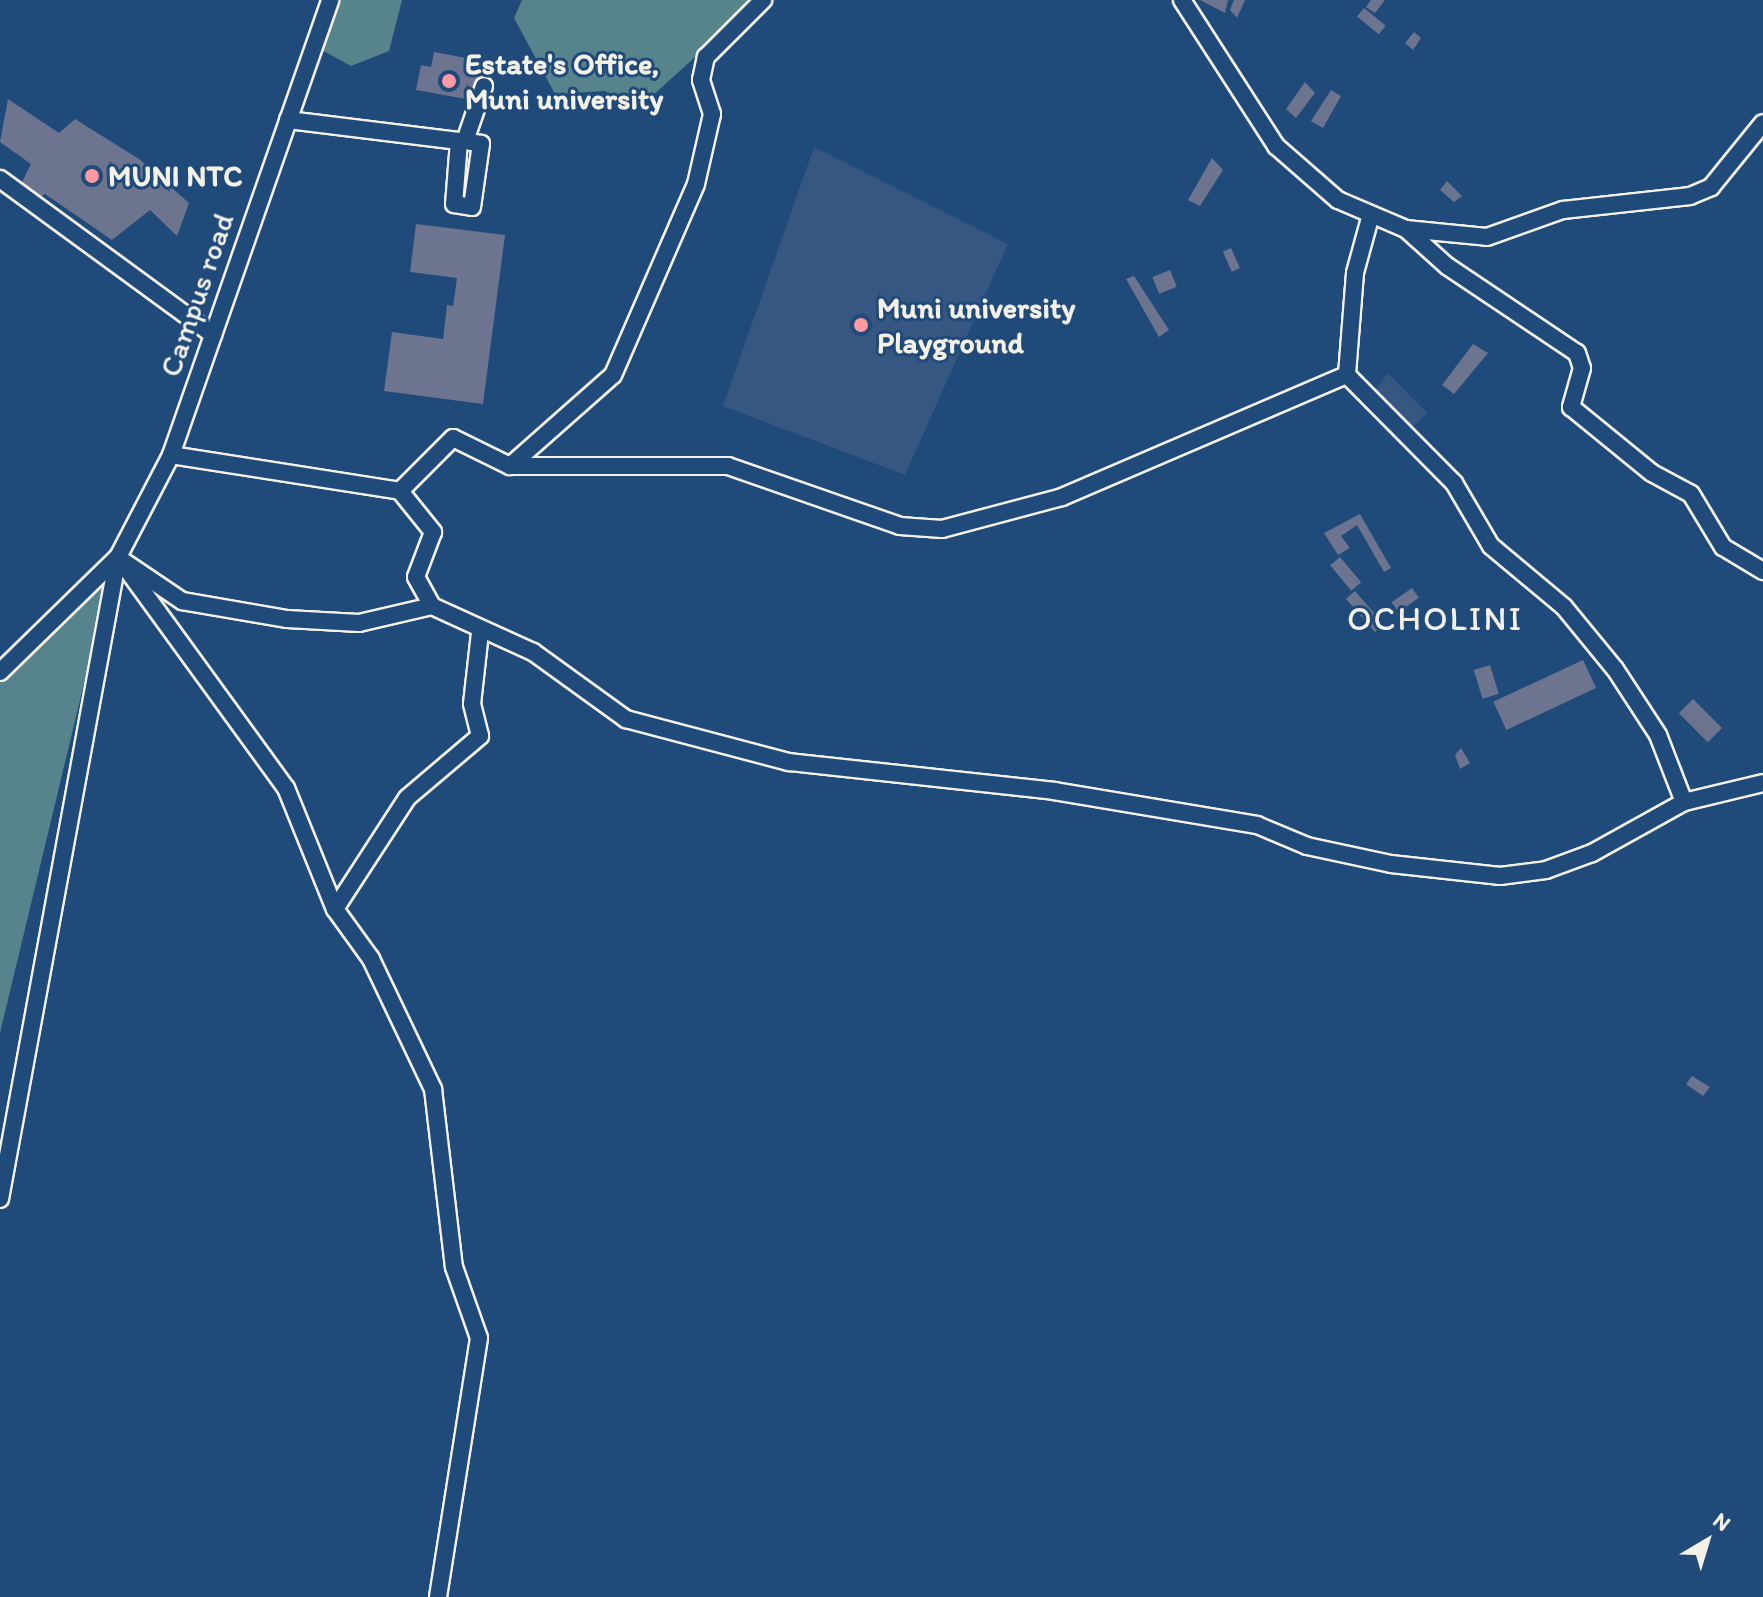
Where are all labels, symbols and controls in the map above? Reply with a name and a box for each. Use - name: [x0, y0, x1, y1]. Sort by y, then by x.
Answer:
- place label: Estate's Office, Muni university: [465, 46, 664, 116]
- marker: Estate's Office, Muni university: [440, 72, 458, 90]
- place label: MUNI NTC: [108, 158, 243, 194]
- marker: MUNI NTC: [83, 167, 101, 185]
- street label: Campus road: [152, 209, 242, 381]
- place label: Muni university Playground: [877, 290, 1076, 360]
- marker: Muni university Playground: [852, 316, 870, 334]
- district label: OCHOLINI: [1347, 599, 1523, 639]
- north arrow: [1667, 1501, 1747, 1581]
- text: N: [1708, 1506, 1736, 1537]

